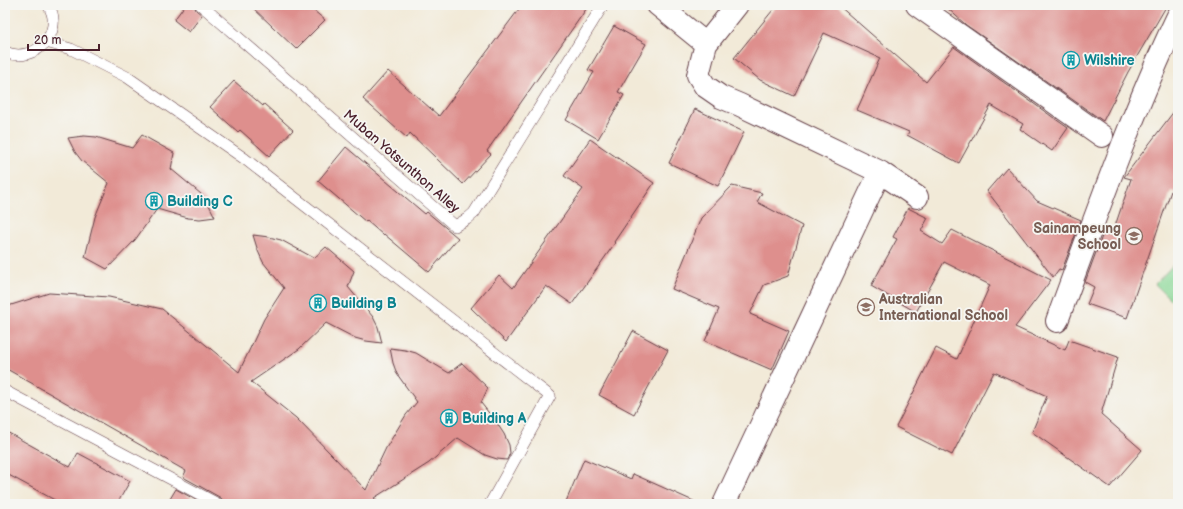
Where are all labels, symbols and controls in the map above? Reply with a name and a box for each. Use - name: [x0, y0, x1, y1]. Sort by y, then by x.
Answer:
- scale bar: [28, 26, 99, 52]
- text: 20 m: [34, 33, 61, 48]
- building icon: Wilshire: [1061, 50, 1081, 70]
- place label: Wilshire: [1084, 52, 1135, 69]
- street label: Muban Yotsunthon Alley: [340, 106, 464, 217]
- building icon: Building C: [144, 191, 164, 211]
- place label: Building C: [167, 193, 233, 210]
- place label: Sainampeung School: [1034, 220, 1121, 253]
- school or university icon: Sainampeung School: [1124, 226, 1144, 246]
- place label: Australian International School: [878, 291, 1008, 324]
- building icon: Building B: [308, 293, 328, 313]
- place label: Building B: [331, 295, 397, 312]
- school or university icon: Australian International School: [856, 297, 876, 317]
- building icon: Building A: [439, 408, 459, 428]
- place label: Building A: [462, 410, 527, 427]

